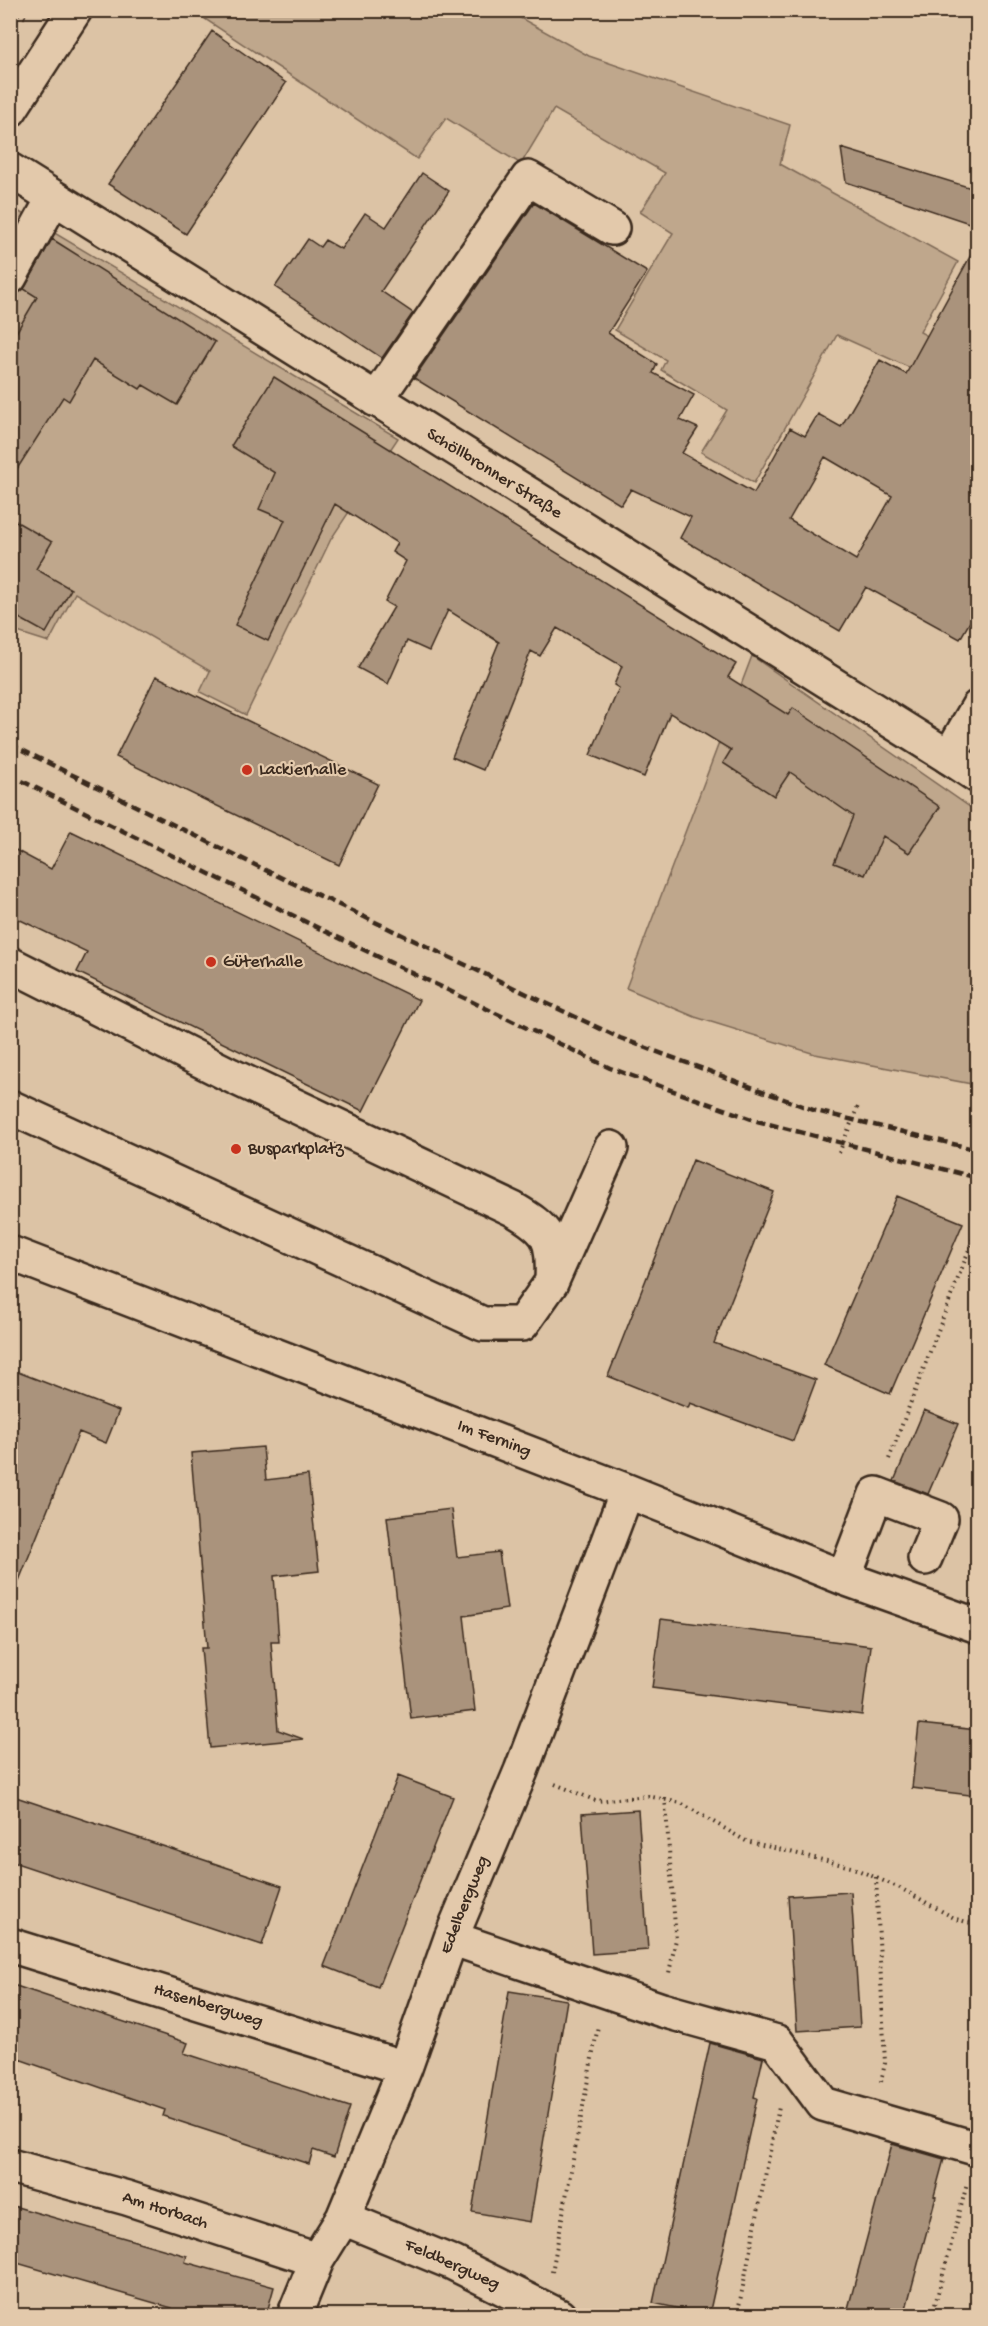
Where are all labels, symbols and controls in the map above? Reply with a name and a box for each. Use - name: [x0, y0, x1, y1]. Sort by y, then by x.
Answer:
- street label: Schöllbronner Straße: [422, 424, 566, 525]
- place label: Lackierhalle: [259, 760, 347, 781]
- marker: Lackierhalle: [240, 763, 254, 777]
- place label: Güterhalle: [223, 952, 303, 973]
- marker: Güterhalle: [204, 955, 218, 969]
- place label: Busparkplatz: [247, 1139, 345, 1160]
- marker: Busparkplatz: [229, 1142, 243, 1156]
- street label: Im Ferning: [454, 1415, 534, 1463]
- street label: Edelbergweg: [436, 1853, 494, 1957]
- street label: Hasenbergweg: [151, 1979, 265, 2033]
- street label: Am Horbach: [119, 2187, 211, 2235]
- street label: Feldbergweg: [400, 2234, 503, 2295]

